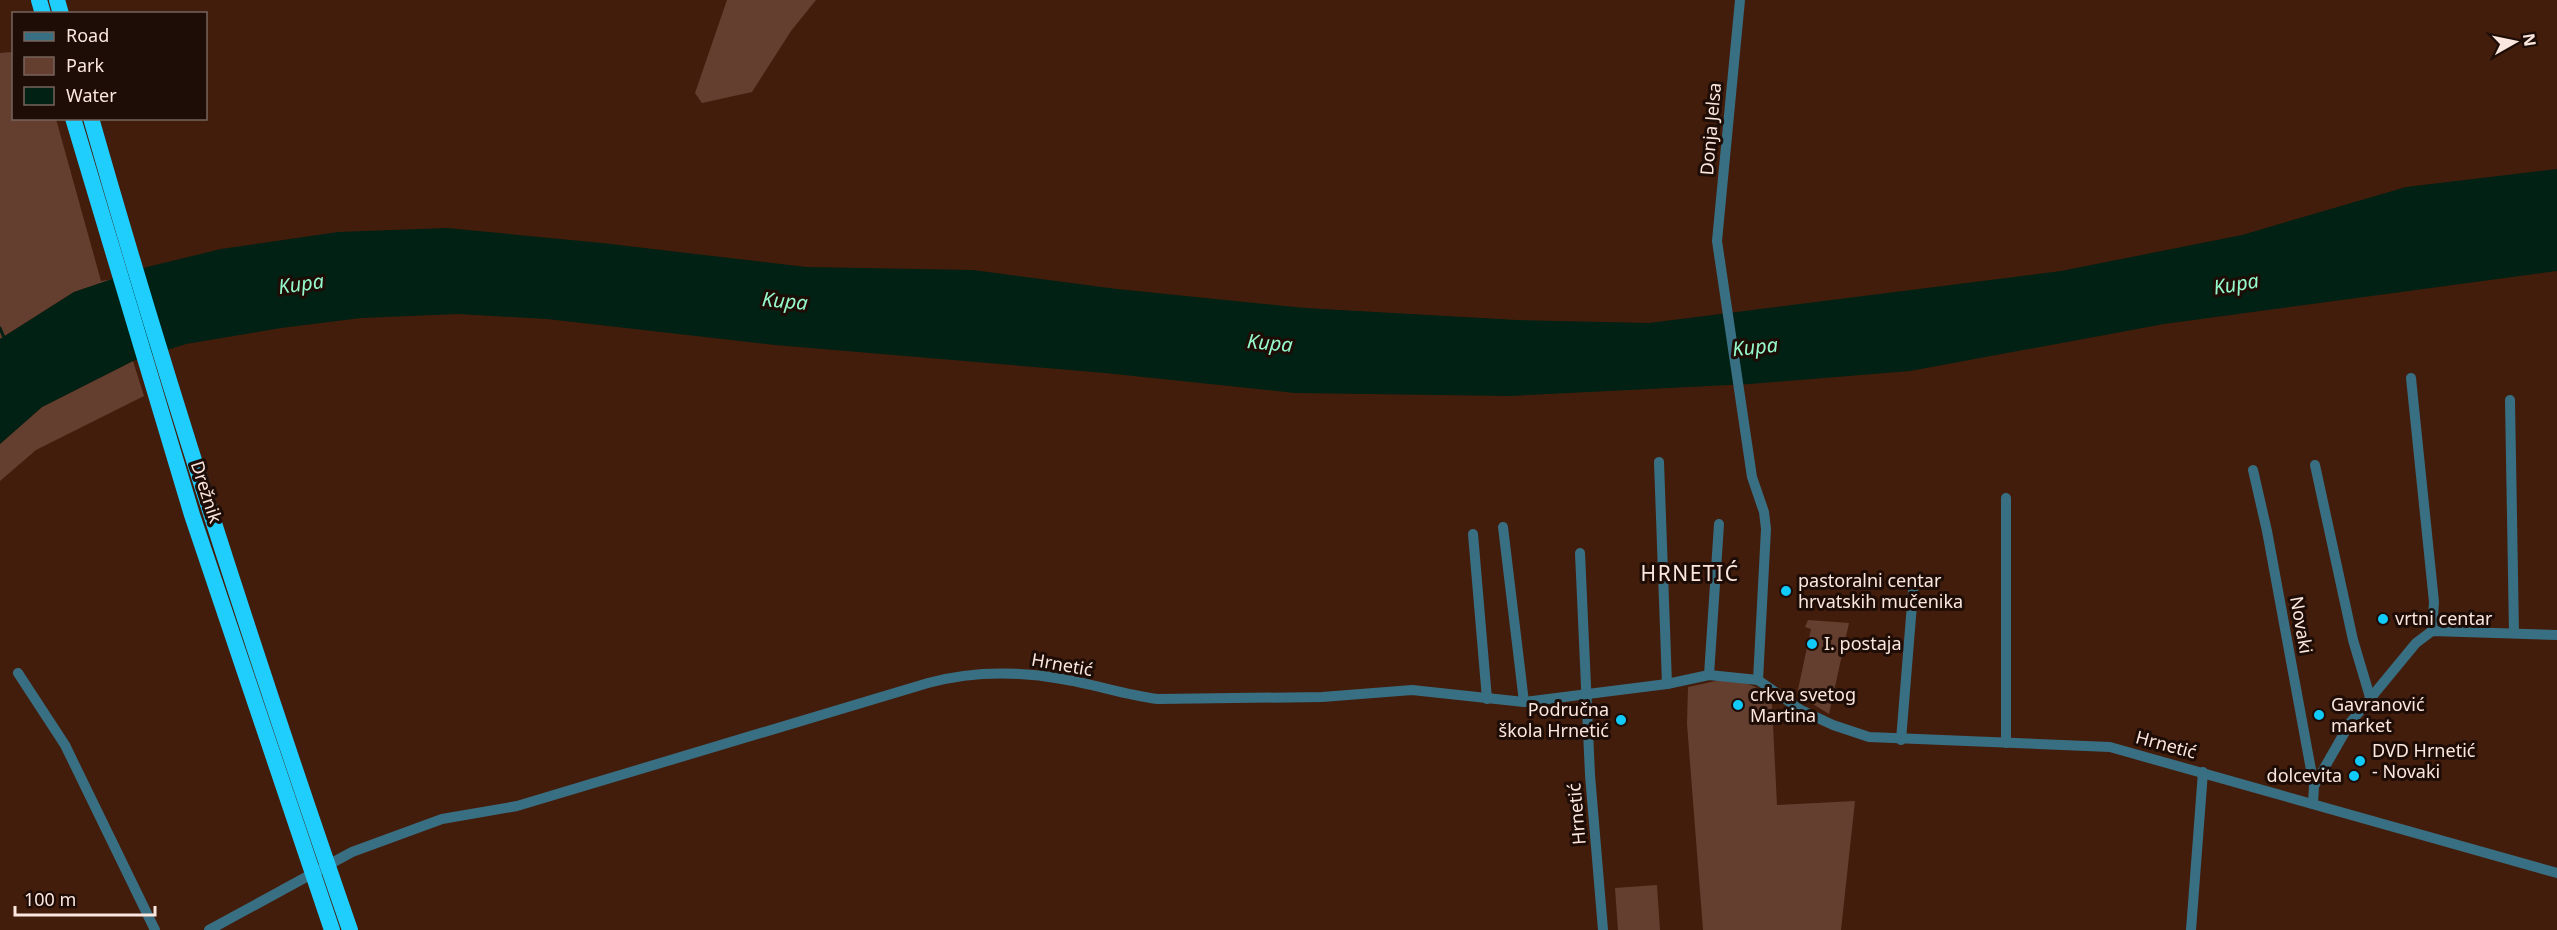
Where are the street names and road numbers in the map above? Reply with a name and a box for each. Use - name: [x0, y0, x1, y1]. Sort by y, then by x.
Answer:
- street label: Donja Jelsa: [1694, 82, 1726, 176]
- street label: Drežnik: [186, 458, 228, 526]
- street label: Novaki: [2285, 594, 2319, 655]
- street label: Hrnetić: [1030, 647, 1095, 681]
- street label: Hrnetić: [2133, 724, 2200, 764]
- street label: Hrnetić: [1561, 782, 1591, 846]

